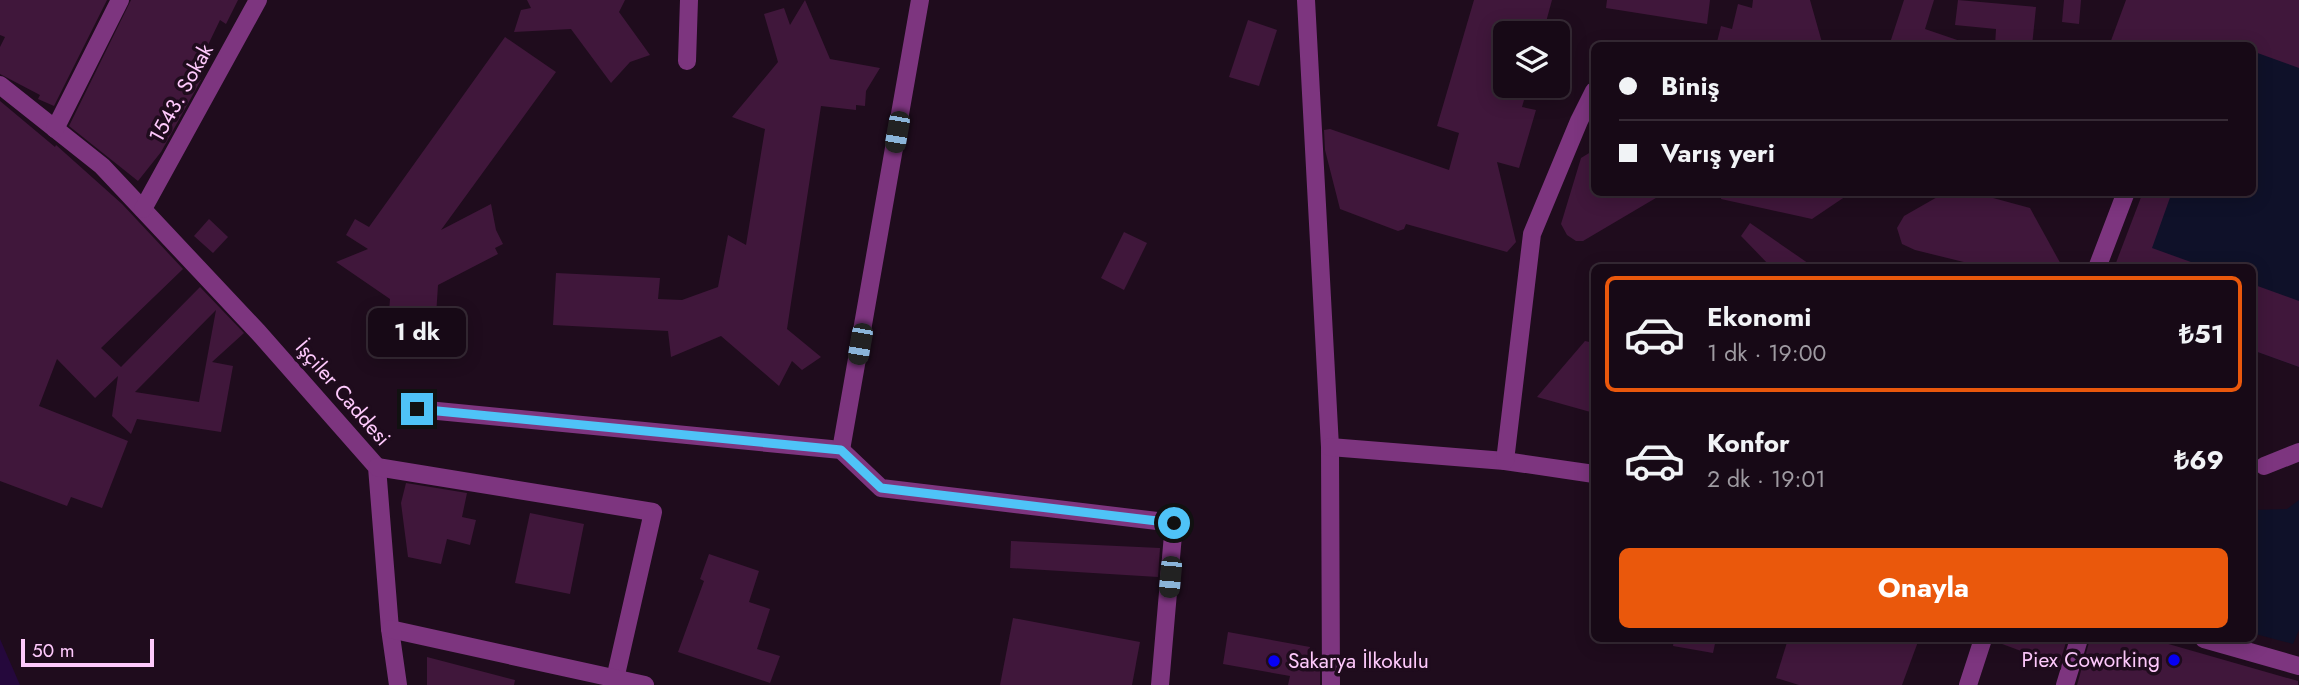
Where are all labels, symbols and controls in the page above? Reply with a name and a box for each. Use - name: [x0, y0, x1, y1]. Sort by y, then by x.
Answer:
- map controls: [1493, 21, 1570, 98]
- button: layers: [1493, 21, 1570, 98]
- street label: 1543. Sokak: [141, 37, 221, 148]
- text: Biniş: [1661, 67, 1719, 105]
- car: [884, 109, 911, 155]
- text: Varış yeri: [1661, 134, 1775, 172]
- text: Ekonomi: [1707, 298, 1811, 336]
- icon: car: [1623, 303, 1686, 366]
- callout: 1 dk: [368, 308, 466, 356]
- text: 1 dk: [394, 315, 440, 349]
- text: ₺51: [2179, 315, 2224, 353]
- car: [847, 321, 874, 367]
- street label: İşçiler Caddesi: [289, 334, 397, 452]
- text: 1 dk · 19:00: [1707, 336, 1826, 370]
- route end: [401, 393, 433, 425]
- text: Konfor: [1707, 424, 1790, 462]
- icon: car: [1623, 429, 1686, 492]
- text: ₺69: [2174, 441, 2224, 479]
- text: 2 dk · 19:01: [1707, 462, 1826, 496]
- route start: [1158, 507, 1190, 539]
- button: Onayla: [1619, 548, 2228, 628]
- car: [1158, 555, 1183, 599]
- scale bar: [21, 636, 154, 668]
- text: 50 m: [32, 637, 75, 664]
- place label: Piex Coworking: [2022, 645, 2160, 675]
- place label: Sakarya İlkokulu: [1288, 646, 1429, 676]
- marker: Piex Coworking: [2166, 652, 2182, 668]
- marker: Sakarya İlkokulu: [1266, 653, 1282, 669]

